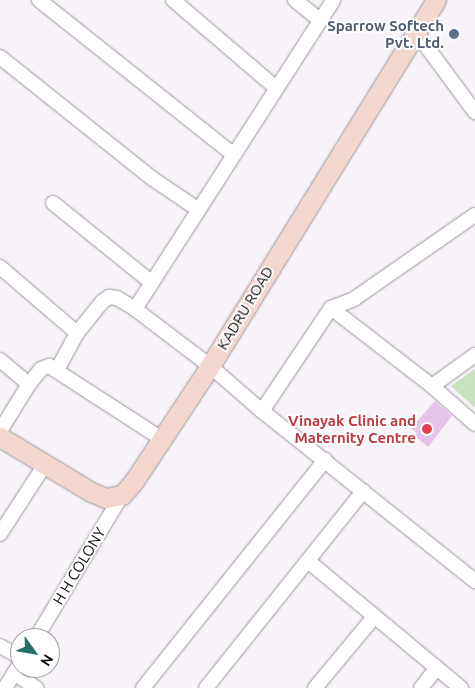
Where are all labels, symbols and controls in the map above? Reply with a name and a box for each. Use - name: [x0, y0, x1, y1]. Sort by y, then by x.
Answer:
- place label: Sparrow Softech Pvt. Ltd.: [327, 16, 444, 51]
- marker: Sparrow Softech Pvt. Ltd.: [448, 28, 460, 40]
- street label: KADRU ROAD: [213, 263, 277, 353]
- place label: Vinayak Clinic and Maternity Centre: [288, 411, 416, 446]
- marker: Vinayak Clinic and Maternity Centre: [420, 422, 434, 436]
- street label: H H COLONY: [49, 524, 109, 608]
- north arrow: [10, 628, 60, 678]
- text: N: [37, 652, 56, 669]

